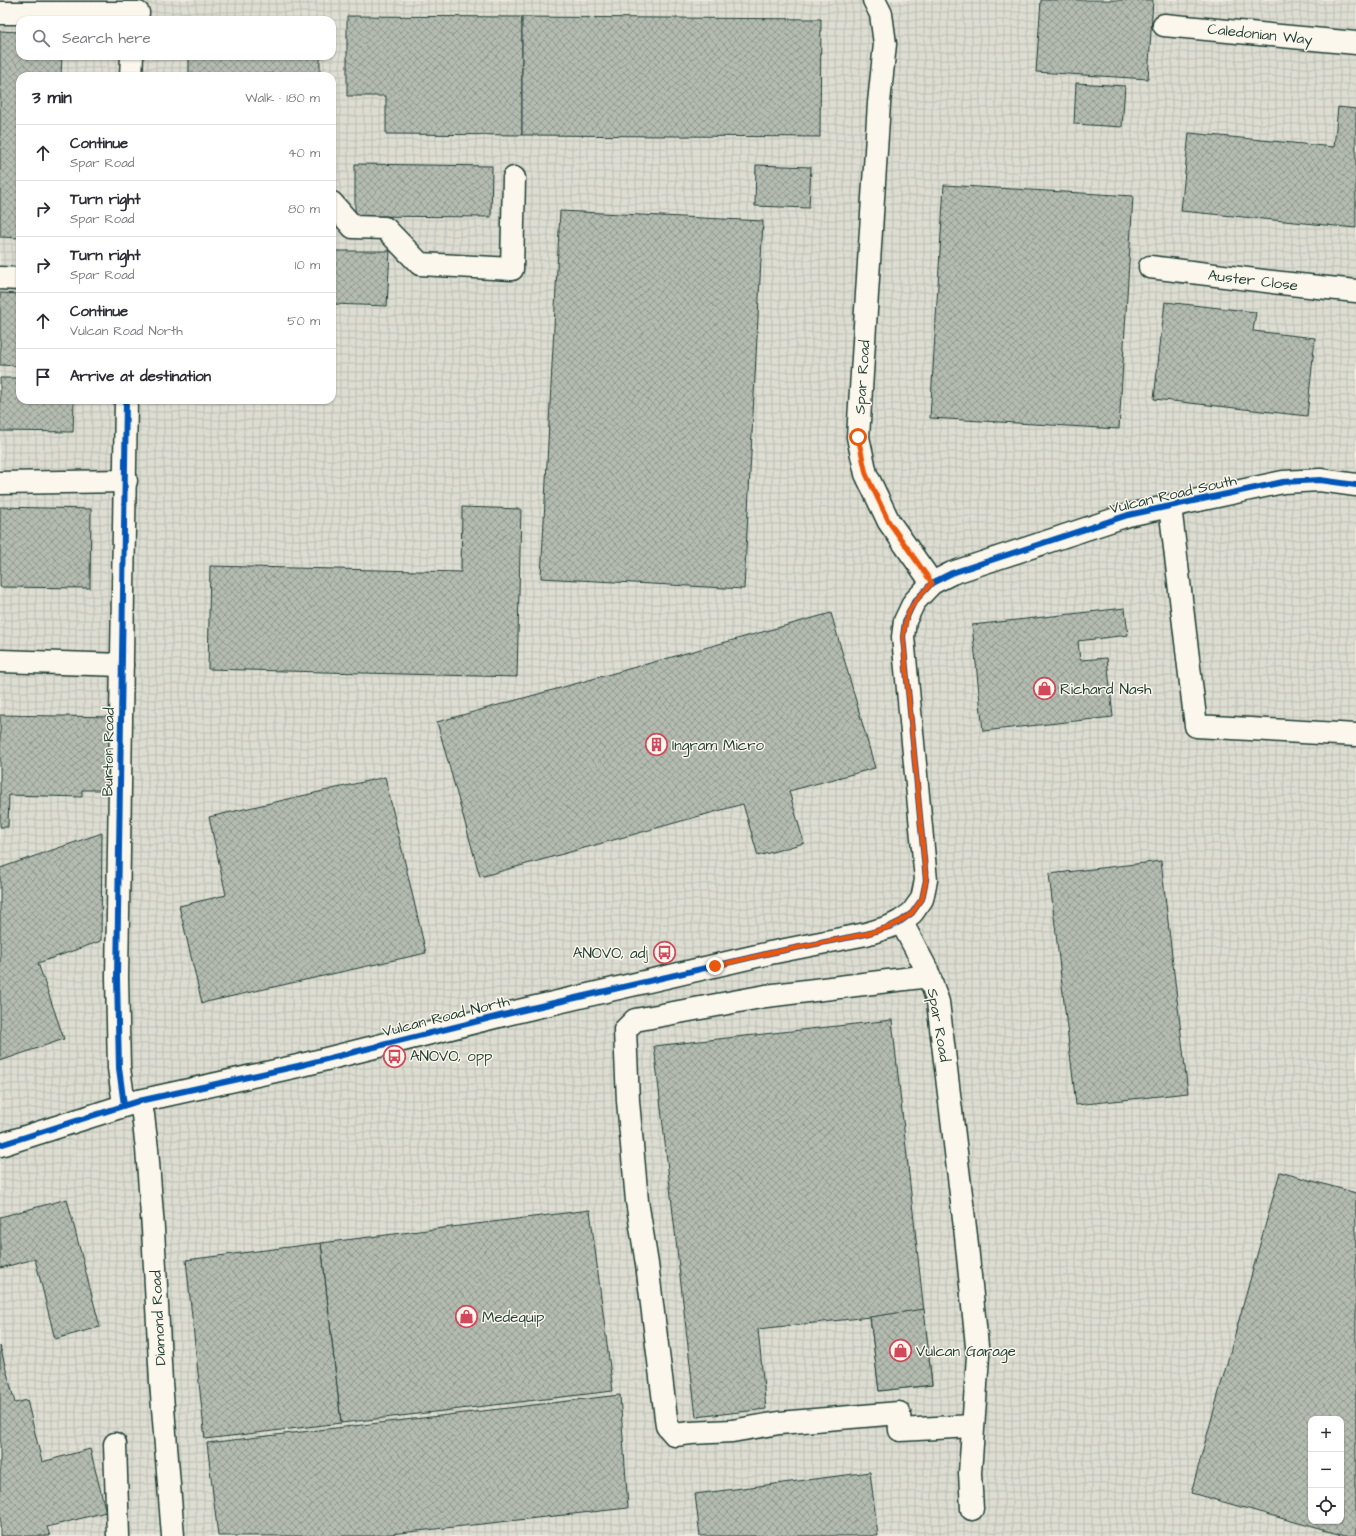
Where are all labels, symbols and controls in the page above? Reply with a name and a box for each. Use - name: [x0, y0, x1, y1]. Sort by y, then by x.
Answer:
- search box: [16, 16, 336, 60]
- street label: Caledonian Way: [1206, 19, 1314, 51]
- icon: search: [30, 27, 52, 49]
- text: Search here: [62, 28, 151, 49]
- text: 3 min: [32, 86, 72, 110]
- text: Walk · 180 m: [245, 89, 320, 107]
- text: Continue: [70, 133, 128, 154]
- icon: ahead: [32, 142, 54, 164]
- text: 40 m: [288, 144, 320, 162]
- text: Spar Road: [70, 154, 134, 172]
- text: Turn right: [70, 189, 141, 210]
- icon: right: [32, 198, 54, 220]
- text: 80 m: [288, 200, 320, 218]
- text: Spar Road: [70, 210, 134, 228]
- text: Turn right: [70, 245, 141, 266]
- icon: right: [32, 254, 54, 276]
- text: 10 m: [295, 256, 320, 274]
- street label: Auster Close: [1207, 265, 1299, 296]
- text: Spar Road: [70, 266, 134, 284]
- text: Continue: [70, 301, 128, 322]
- icon: ahead: [32, 310, 54, 332]
- text: 50 m: [287, 312, 320, 330]
- text: Vulcan Road North: [70, 322, 183, 340]
- street label: Spar Road: [849, 339, 876, 415]
- icon: arrive: [32, 366, 54, 388]
- text: Arrive at destination: [70, 366, 211, 387]
- route start: [849, 428, 867, 446]
- street label: Vulcan Road South: [1108, 470, 1239, 519]
- shop icon: Richard Nash: [1031, 676, 1057, 702]
- place label: Richard Nash: [1060, 679, 1152, 700]
- street label: Burton Road: [97, 707, 120, 797]
- building icon: Ingram Micro: [643, 732, 669, 758]
- place label: Ingram Micro: [672, 735, 765, 757]
- bus stop icon: ANOVO, adj: [651, 940, 677, 966]
- place label: ANOVO, adj: [573, 943, 648, 964]
- route end: [706, 957, 724, 975]
- street label: Spar Road: [922, 987, 955, 1064]
- street label: Vulcan Road North: [380, 990, 512, 1042]
- bus stop icon: ANOVO, opp: [381, 1043, 407, 1069]
- place label: ANOVO, opp: [410, 1046, 492, 1067]
- street label: Diamond Road: [146, 1269, 171, 1366]
- shop icon: Medequip: [453, 1304, 479, 1330]
- place label: Medequip: [482, 1307, 544, 1328]
- shop icon: Vulcan Garage: [888, 1338, 914, 1364]
- place label: Vulcan Garage: [916, 1341, 1016, 1363]
- map controls: [1308, 1416, 1344, 1524]
- button: +: [1308, 1416, 1344, 1452]
- button: −: [1308, 1452, 1344, 1488]
- button: locate: [1308, 1488, 1344, 1524]

